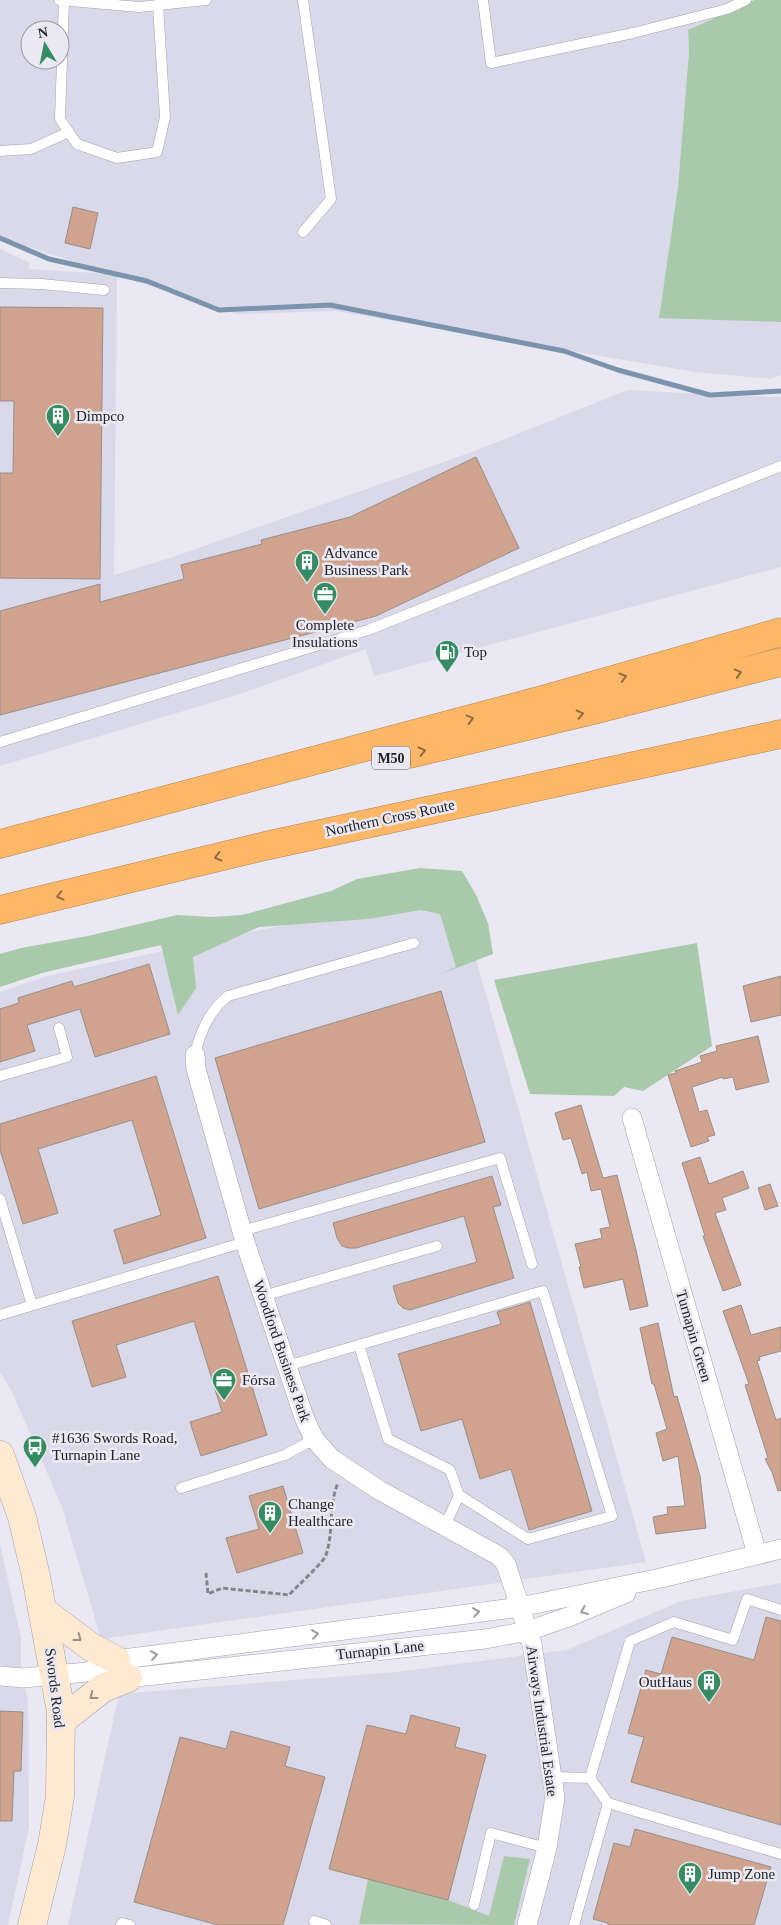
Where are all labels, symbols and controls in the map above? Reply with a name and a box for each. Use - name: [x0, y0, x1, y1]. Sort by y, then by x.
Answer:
- north arrow: [20, 20, 70, 70]
- text: N: [37, 24, 49, 41]
- building icon: Dimpco: [45, 403, 71, 437]
- place label: Dimpco: [76, 408, 124, 424]
- place label: Advance Business Park: [324, 545, 409, 578]
- building icon: Advance Business Park: [294, 549, 320, 583]
- office icon: Complete Insulations: [312, 581, 338, 615]
- place label: Complete Insulations: [292, 617, 358, 650]
- fuel station icon: Top: [434, 639, 460, 673]
- place label: Top: [464, 644, 487, 660]
- one-way arrow: [733, 668, 742, 679]
- one-way arrow: [618, 672, 627, 683]
- one-way arrow: [576, 709, 584, 719]
- one-way arrow: [465, 714, 474, 725]
- road number: M50: [372, 746, 410, 770]
- one-way arrow: [418, 746, 427, 757]
- street label: Northern Cross Route: [324, 796, 456, 840]
- one-way arrow: [213, 851, 222, 862]
- one-way arrow: [55, 890, 64, 901]
- street label: Woodford Business Park: [250, 1278, 314, 1424]
- street label: Turnapin Green: [673, 1288, 715, 1384]
- office icon: Fórsa: [211, 1367, 237, 1401]
- place label: Fórsa: [242, 1372, 276, 1388]
- place label: #1636 Swords Road, Turnapin Lane: [52, 1430, 177, 1463]
- bus stop icon: #1636 Swords Road, Turnapin Lane: [22, 1434, 48, 1468]
- place label: Change Healthcare: [288, 1496, 353, 1529]
- building icon: Change Healthcare: [257, 1500, 283, 1534]
- one-way arrow: [580, 1605, 589, 1616]
- one-way arrow: [472, 1608, 480, 1618]
- one-way arrow: [311, 1629, 319, 1640]
- one-way arrow: [72, 1632, 81, 1640]
- street label: Turnapin Lane: [335, 1637, 425, 1663]
- street label: Airways Industrial Estate: [523, 1644, 561, 1798]
- street label: Swords Road: [42, 1647, 68, 1729]
- one-way arrow: [150, 1650, 158, 1661]
- building icon: OutHaus: [696, 1669, 722, 1703]
- place label: OutHaus: [639, 1674, 692, 1690]
- one-way arrow: [90, 1691, 99, 1699]
- building icon: Jump Zone: [677, 1861, 703, 1895]
- place label: Jump Zone: [708, 1866, 775, 1882]

